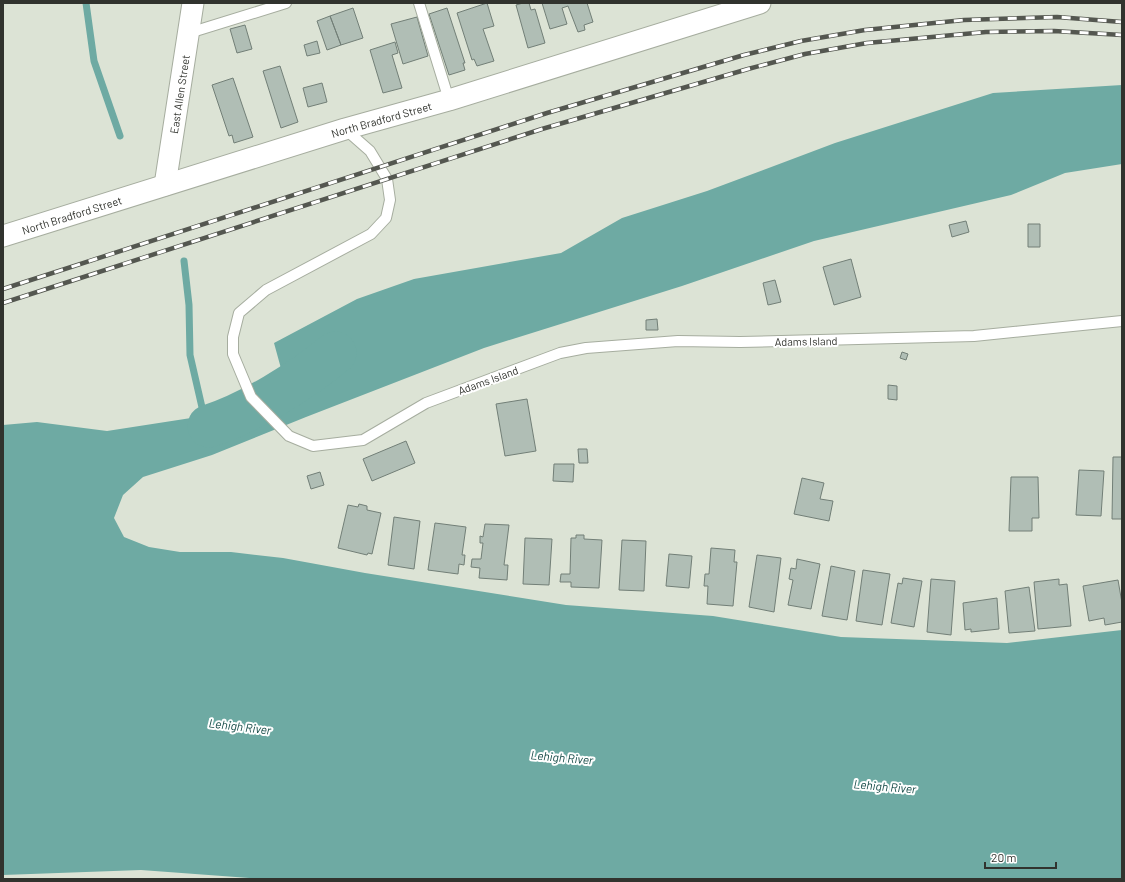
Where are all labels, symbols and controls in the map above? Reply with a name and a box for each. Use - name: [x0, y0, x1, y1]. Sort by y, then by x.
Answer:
- street label: East Allen Street: [167, 54, 191, 134]
- street label: North Bradford Street: [329, 99, 433, 139]
- street label: North Bradford Street: [20, 193, 123, 236]
- street label: Adams Island: [774, 334, 838, 348]
- street label: Adams Island: [456, 363, 520, 397]
- water label: Lehigh River: [208, 715, 273, 737]
- water label: Lehigh River: [530, 747, 595, 767]
- water label: Lehigh River: [853, 776, 918, 796]
- scale bar: [985, 844, 1056, 870]
- text: 20 m: [991, 850, 1017, 864]

